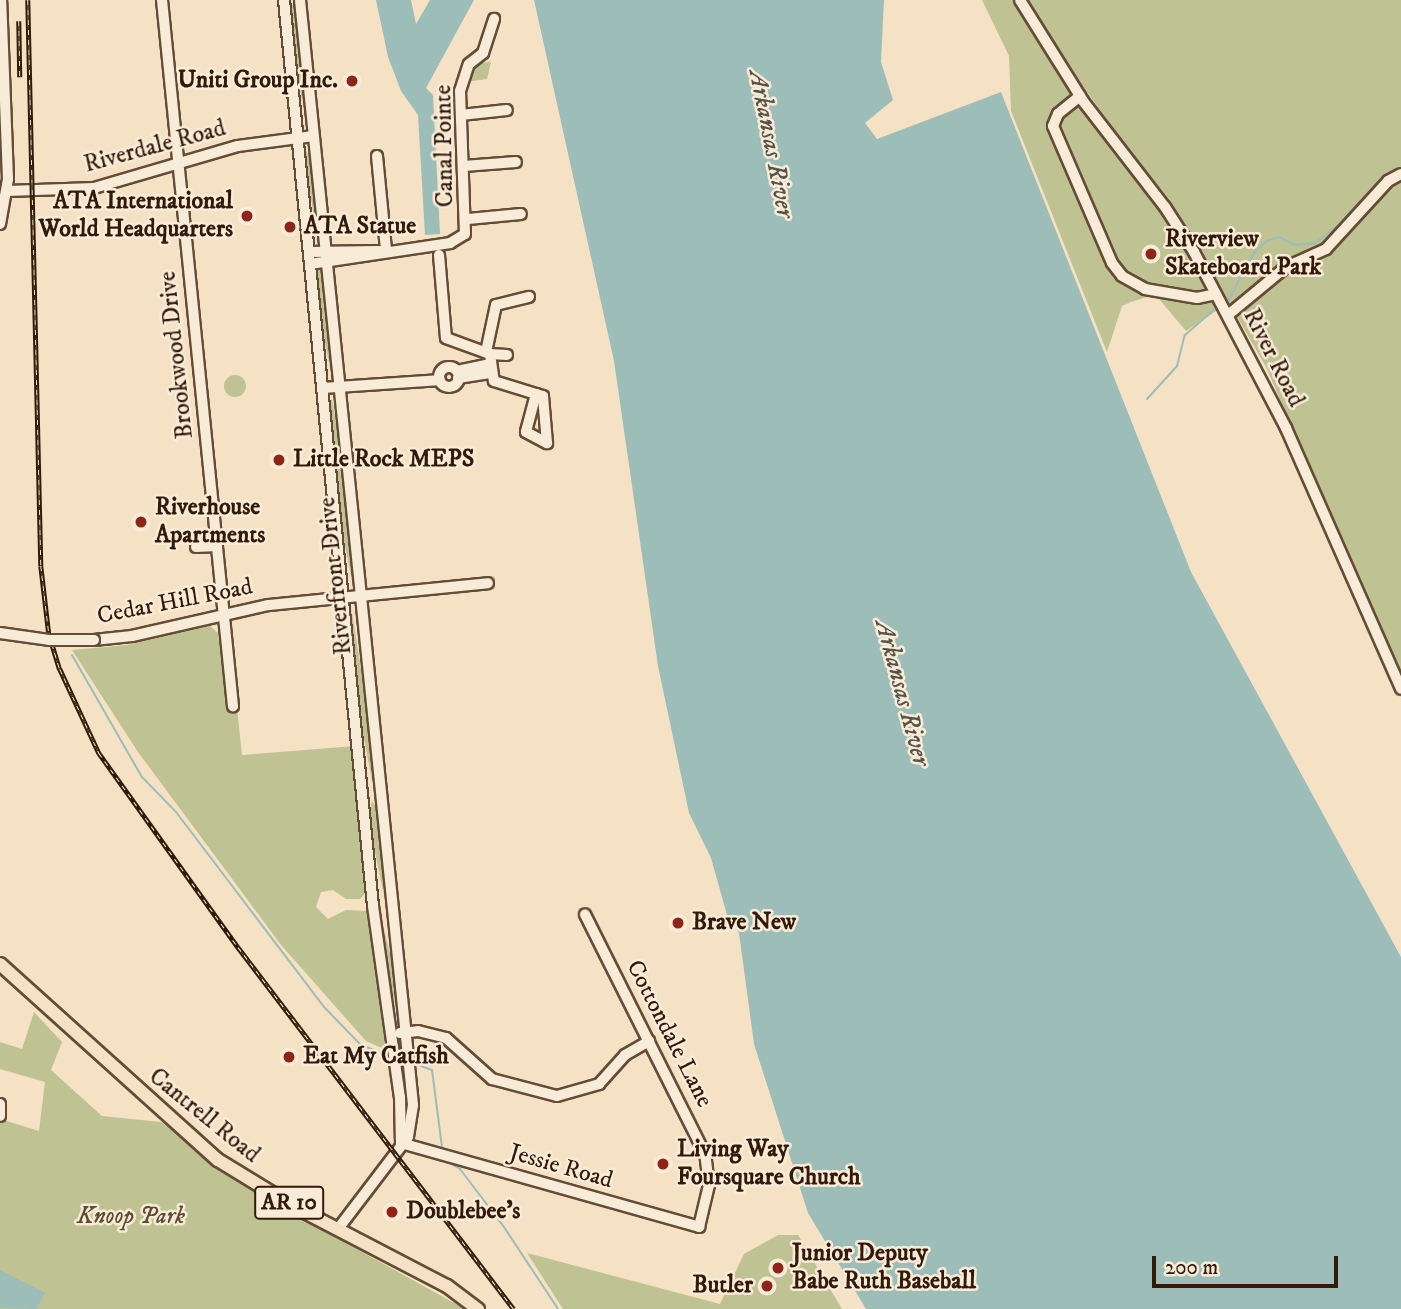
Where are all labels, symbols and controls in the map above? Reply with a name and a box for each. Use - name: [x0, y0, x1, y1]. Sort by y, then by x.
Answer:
- place label: Uniti Group Inc.: [178, 67, 338, 95]
- water label: Arkansas River: [741, 68, 801, 220]
- marker: Uniti Group Inc.: [344, 73, 360, 89]
- street label: Canal Pointe: [430, 84, 460, 208]
- street label: Riverdale Road: [81, 114, 229, 180]
- place label: ATA International World Headquarters: [38, 188, 233, 244]
- marker: ATA International World Headquarters: [239, 208, 255, 224]
- place label: ATA Statue: [304, 213, 416, 241]
- marker: ATA Statue: [282, 219, 298, 235]
- place label: Riverview Skateboard Park: [1165, 226, 1321, 282]
- marker: Riverview Skateboard Park: [1143, 246, 1159, 262]
- street label: Brookwood Drive: [154, 270, 200, 440]
- street label: River Road: [1236, 304, 1310, 412]
- place label: Little Rock MEPS: [293, 446, 474, 474]
- marker: Little Rock MEPS: [271, 452, 287, 468]
- place label: Riverhouse Apartments: [155, 494, 265, 550]
- street label: Riverfront Drive: [313, 496, 359, 656]
- marker: Riverhouse Apartments: [133, 514, 149, 530]
- street label: Cedar Hill Road: [95, 573, 255, 631]
- water label: Arkansas River: [868, 617, 936, 769]
- place label: Brave New: [692, 909, 796, 937]
- marker: Brave New: [670, 915, 686, 931]
- street label: Cottondale Lane: [620, 956, 718, 1112]
- place label: Eat My Catfish: [303, 1043, 449, 1071]
- marker: Eat My Catfish: [281, 1049, 297, 1065]
- street label: Cantrell Road: [143, 1063, 265, 1169]
- place label: Living Way Foursquare Church: [677, 1136, 861, 1192]
- street label: Jessie Road: [506, 1139, 616, 1195]
- marker: Living Way Foursquare Church: [655, 1156, 671, 1172]
- road number: AR 10: [254, 1184, 324, 1222]
- place label: Doublebee's: [406, 1198, 520, 1226]
- park label: Knoop Park: [77, 1203, 185, 1231]
- marker: Doublebee's: [384, 1204, 400, 1220]
- place label: Junior Deputy Babe Ruth Baseball: [792, 1240, 976, 1296]
- scale bar: [1156, 1242, 1342, 1286]
- text: 200 m: [1165, 1255, 1218, 1281]
- marker: Junior Deputy Babe Ruth Baseball: [770, 1260, 786, 1276]
- place label: Butler: [693, 1272, 753, 1300]
- marker: Butler: [759, 1278, 775, 1294]

